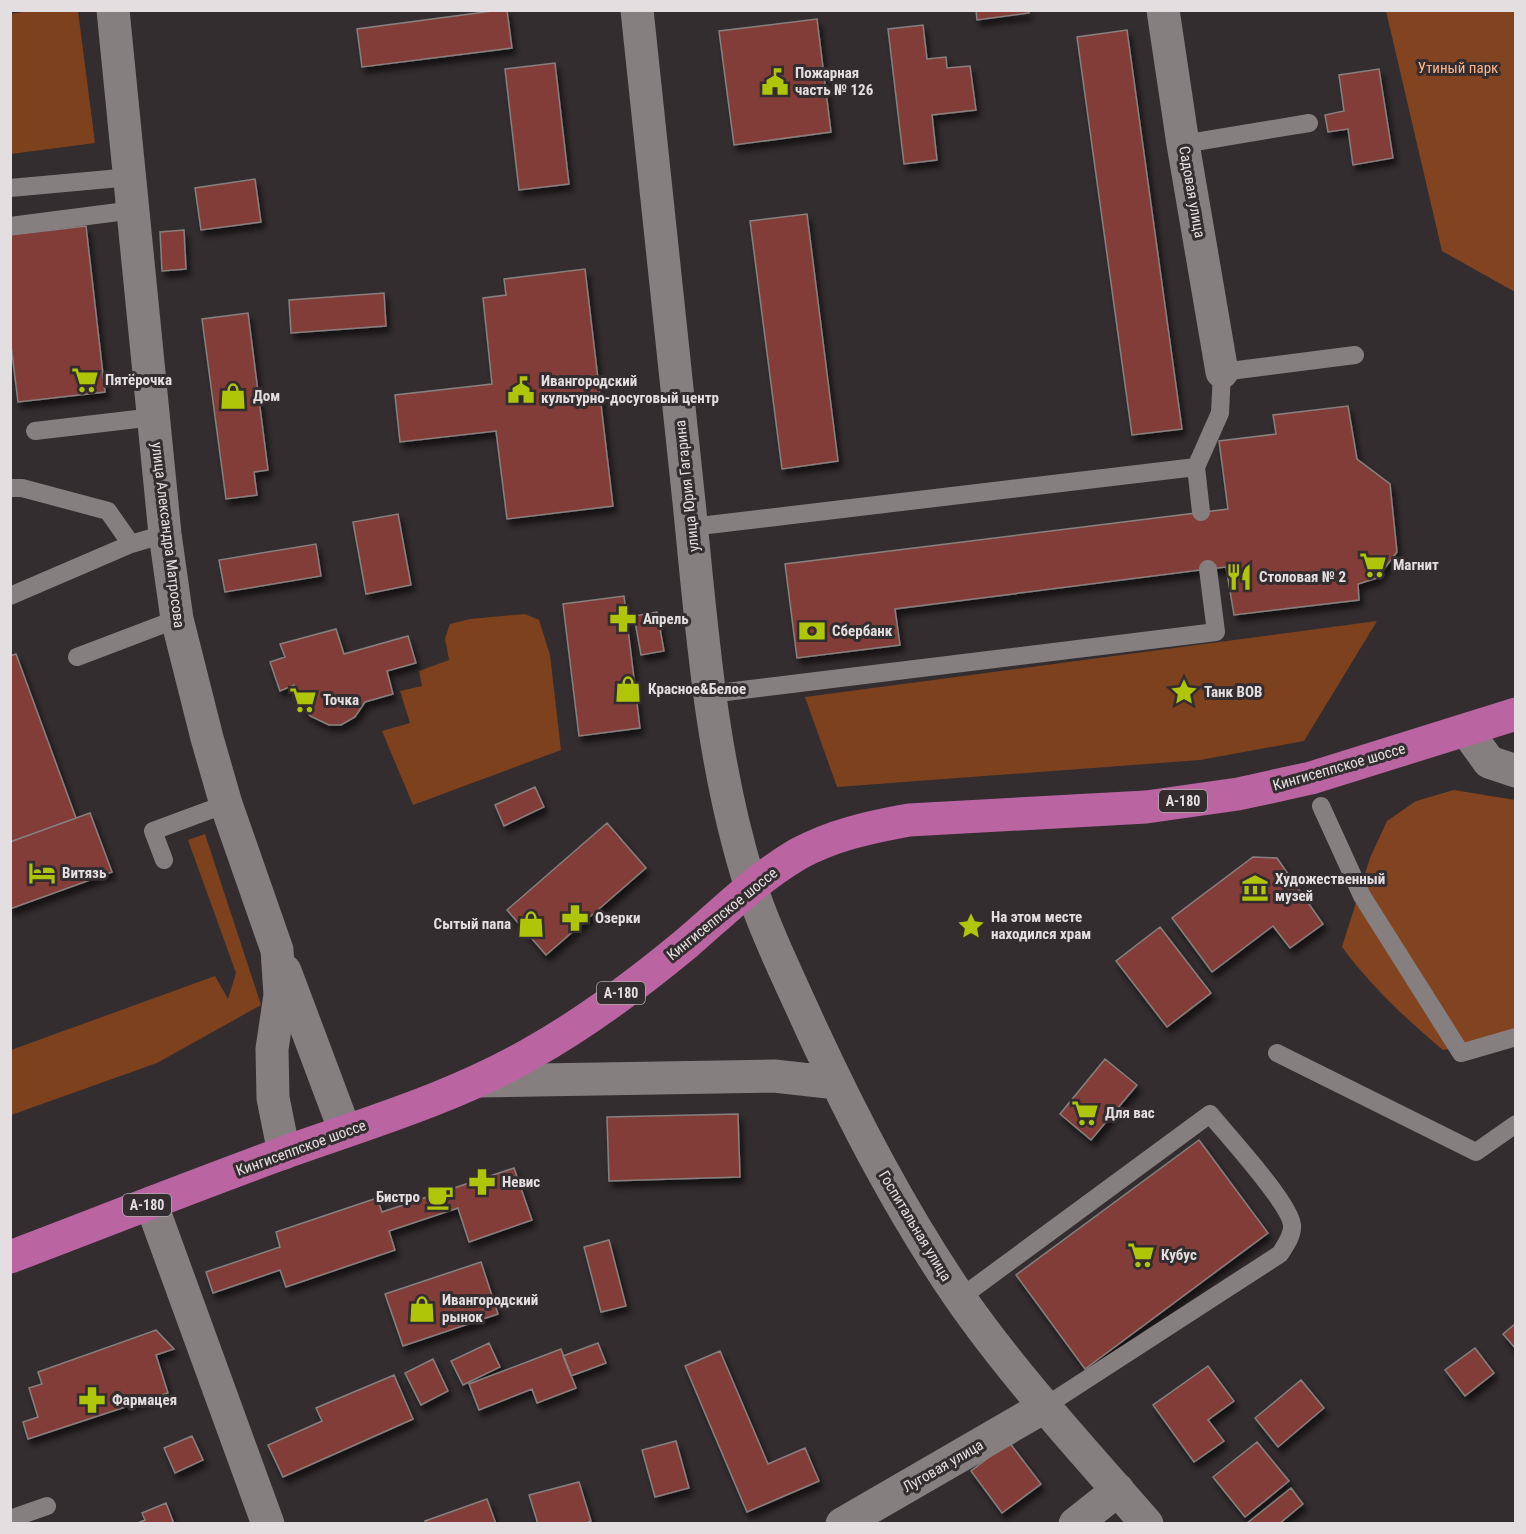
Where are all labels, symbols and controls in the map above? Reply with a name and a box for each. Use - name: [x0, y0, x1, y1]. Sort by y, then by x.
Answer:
- park label: Утиный парк: [1418, 59, 1498, 77]
- place label: Пожарная часть № 126: [795, 64, 874, 99]
- public building icon: Пожарная часть № 126: [760, 67, 790, 97]
- street label: Садовая улица: [1175, 145, 1209, 239]
- supermarket icon: Пятёрочка: [70, 365, 100, 395]
- place label: Пятёрочка: [105, 371, 172, 389]
- place label: Ивангородский культурно-досуговый центр: [541, 372, 719, 407]
- public building icon: Ивангородский культурно-досуговый центр: [506, 375, 536, 405]
- shop icon: Дом: [218, 381, 248, 411]
- place label: Дом: [253, 387, 280, 405]
- street label: улица Юрия Гагарина: [671, 419, 703, 553]
- street label: улица Александра Матросова: [148, 441, 188, 629]
- supermarket icon: Магнит: [1358, 550, 1388, 580]
- place label: Магнит: [1393, 556, 1439, 574]
- restaurant icon: Столовая № 2: [1224, 562, 1254, 592]
- place label: Столовая № 2: [1259, 568, 1346, 586]
- pharmacy icon: Апрель: [608, 604, 638, 634]
- place label: Апрель: [643, 610, 689, 628]
- bank icon: Сбербанк: [797, 616, 827, 646]
- place label: Сбербанк: [832, 622, 893, 640]
- shop icon: Красное&Белое: [613, 674, 643, 704]
- place icon: Танк ВОВ: [1169, 677, 1199, 707]
- place label: Красное&Белое: [648, 680, 746, 698]
- place label: Танк ВОВ: [1204, 683, 1262, 701]
- supermarket icon: Точка: [288, 685, 318, 715]
- place label: Точка: [323, 691, 359, 709]
- street label: Кингисеппское шоссе: [1271, 739, 1407, 795]
- road number: А-180: [1159, 790, 1207, 812]
- hotel icon: Витязь: [27, 858, 57, 888]
- place label: Витязь: [62, 864, 107, 882]
- street label: Кингисеппское шоссе: [663, 864, 781, 964]
- place label: Художественный музей: [1275, 870, 1385, 905]
- museum icon: Художественный музей: [1240, 873, 1270, 903]
- pharmacy icon: Озерки: [560, 903, 590, 933]
- place label: На этом месте находился храм: [991, 908, 1091, 943]
- shop icon: Сытый папа: [516, 909, 546, 939]
- place label: Озерки: [595, 909, 641, 927]
- place icon: На этом месте находился храм: [956, 911, 986, 941]
- place label: Сытый папа: [434, 915, 511, 933]
- road number: А-180: [597, 982, 645, 1004]
- supermarket icon: Для вас: [1070, 1098, 1100, 1128]
- place label: Для вас: [1105, 1104, 1155, 1122]
- street label: Кингисеппское шоссе: [234, 1116, 368, 1180]
- pharmacy icon: Невис: [467, 1167, 497, 1197]
- street label: Госпитальная улица: [875, 1167, 955, 1285]
- place label: Невис: [502, 1173, 540, 1191]
- cafe icon: Бистро: [425, 1182, 455, 1212]
- place label: Бистро: [376, 1188, 420, 1206]
- road number: А-180: [123, 1194, 171, 1216]
- supermarket icon: Кубус: [1126, 1240, 1156, 1270]
- place label: Кубус: [1161, 1246, 1197, 1264]
- place label: Ивангородский рынок: [442, 1291, 538, 1326]
- shop icon: Ивангородский рынок: [407, 1294, 437, 1324]
- pharmacy icon: Фармацея: [77, 1385, 107, 1415]
- place label: Фармацея: [112, 1391, 177, 1409]
- street label: Луговая улица: [899, 1436, 987, 1496]

